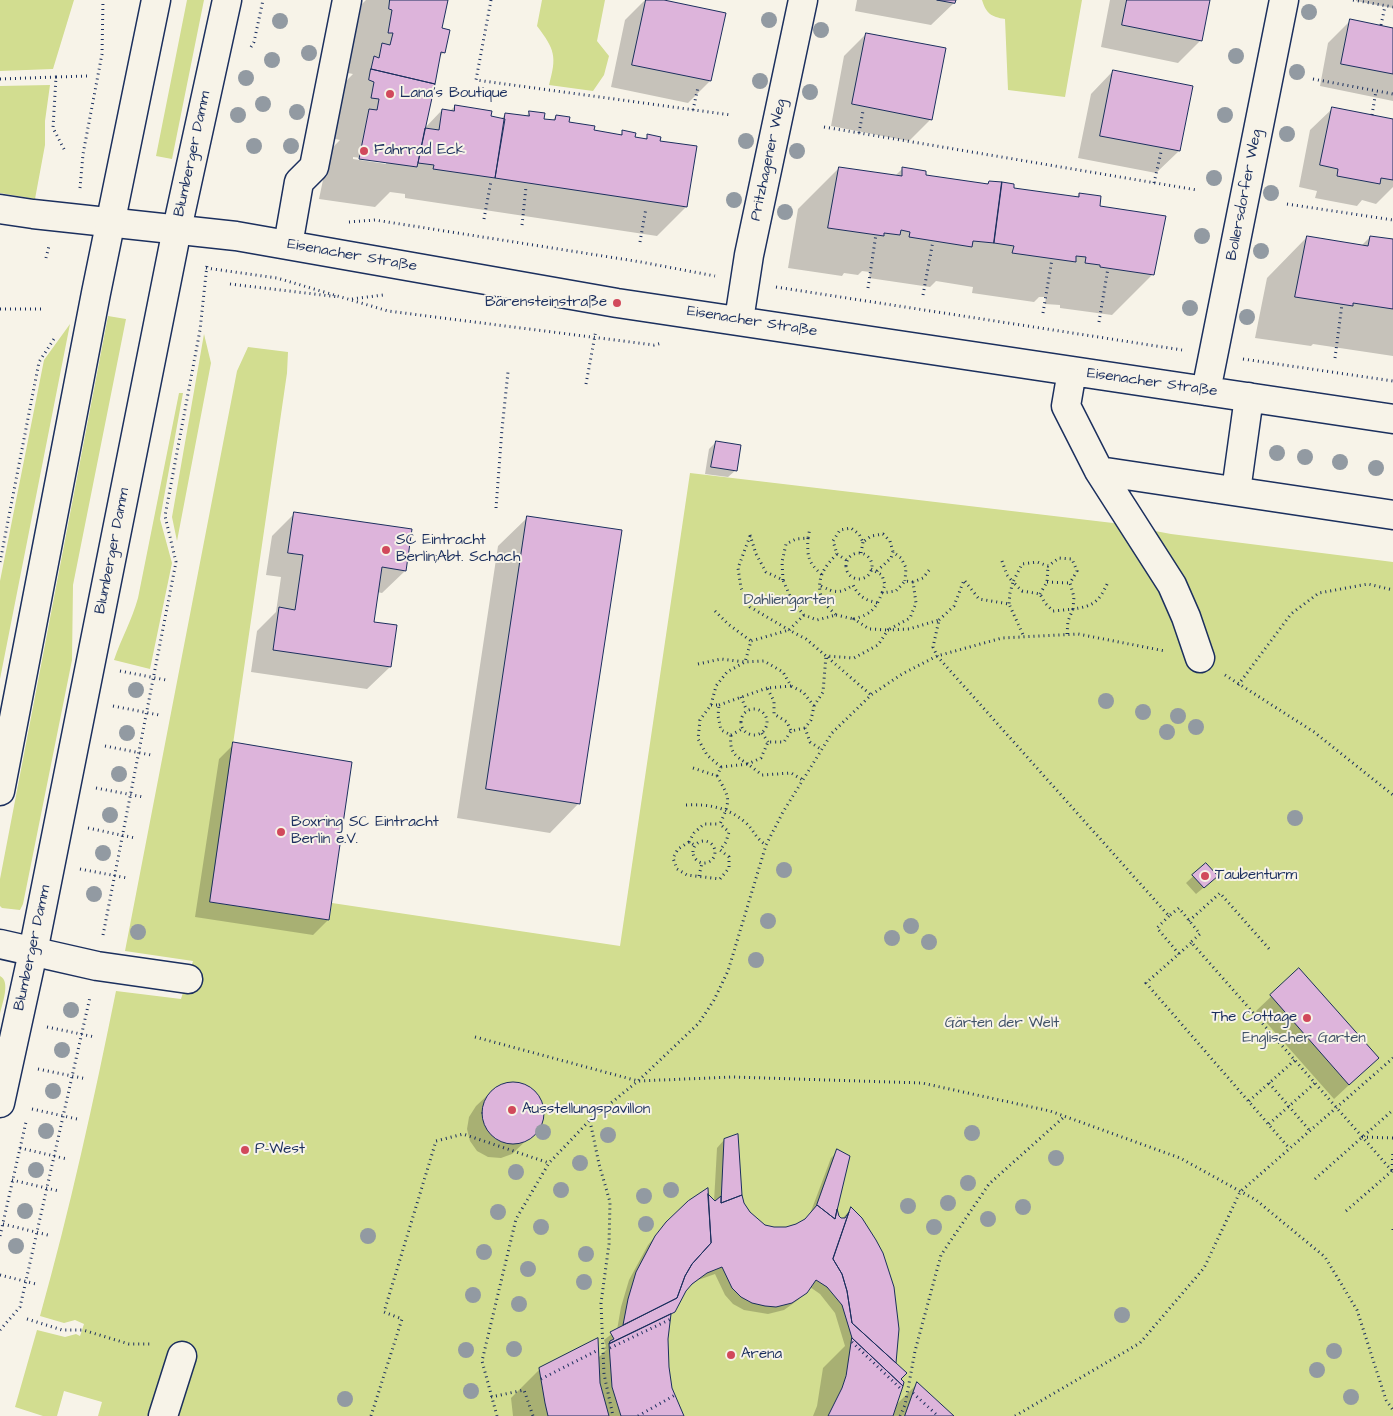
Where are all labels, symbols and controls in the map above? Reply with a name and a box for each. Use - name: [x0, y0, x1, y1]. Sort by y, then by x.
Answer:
- place label: Lana's Boutique: [400, 85, 508, 103]
- marker: Lana's Boutique: [384, 88, 396, 100]
- street label: Blumberger Damm: [171, 90, 215, 218]
- street label: Pritzhagener Weg: [747, 97, 791, 223]
- street label: Bollersdorfer Weg: [1223, 128, 1267, 262]
- place label: Fahrrad Eck: [374, 142, 465, 160]
- marker: Fahrrad Eck: [358, 145, 370, 157]
- street label: Eisenacher Straße: [286, 236, 418, 276]
- place label: Bärensteinstraße: [485, 294, 607, 312]
- marker: Bärensteinstraße: [611, 297, 623, 309]
- street label: Eisenacher Straße: [686, 303, 818, 341]
- street label: Eisenacher Straße: [1086, 365, 1218, 401]
- street label: Blumberger Damm: [92, 486, 134, 616]
- place label: SC Eintracht Berlin;Abt. Schach: [396, 532, 520, 567]
- marker: SC Eintracht Berlin;Abt. Schach: [380, 544, 392, 556]
- park label: Dahliengarten: [744, 592, 834, 610]
- place label: Boxring SC Eintracht Berlin e.V.: [291, 814, 439, 849]
- marker: Boxring SC Eintracht Berlin e.V.: [275, 826, 287, 838]
- place label: Taubenturm: [1215, 867, 1297, 885]
- marker: Taubenturm: [1199, 870, 1211, 882]
- street label: Blumberger Damm: [11, 884, 55, 1012]
- place label: The Cottage: [1211, 1009, 1297, 1027]
- marker: The Cottage: [1301, 1012, 1313, 1024]
- park label: Gärten der Welt: [945, 1015, 1059, 1033]
- park label: Englischer Garten: [1242, 1030, 1366, 1048]
- place label: Ausstellungspavillon: [522, 1101, 650, 1119]
- marker: Ausstellungspavillon: [506, 1104, 518, 1116]
- place label: P-West: [255, 1141, 305, 1159]
- marker: P-West: [239, 1144, 251, 1156]
- place label: Arena: [741, 1346, 782, 1364]
- marker: Arena: [725, 1349, 737, 1361]

